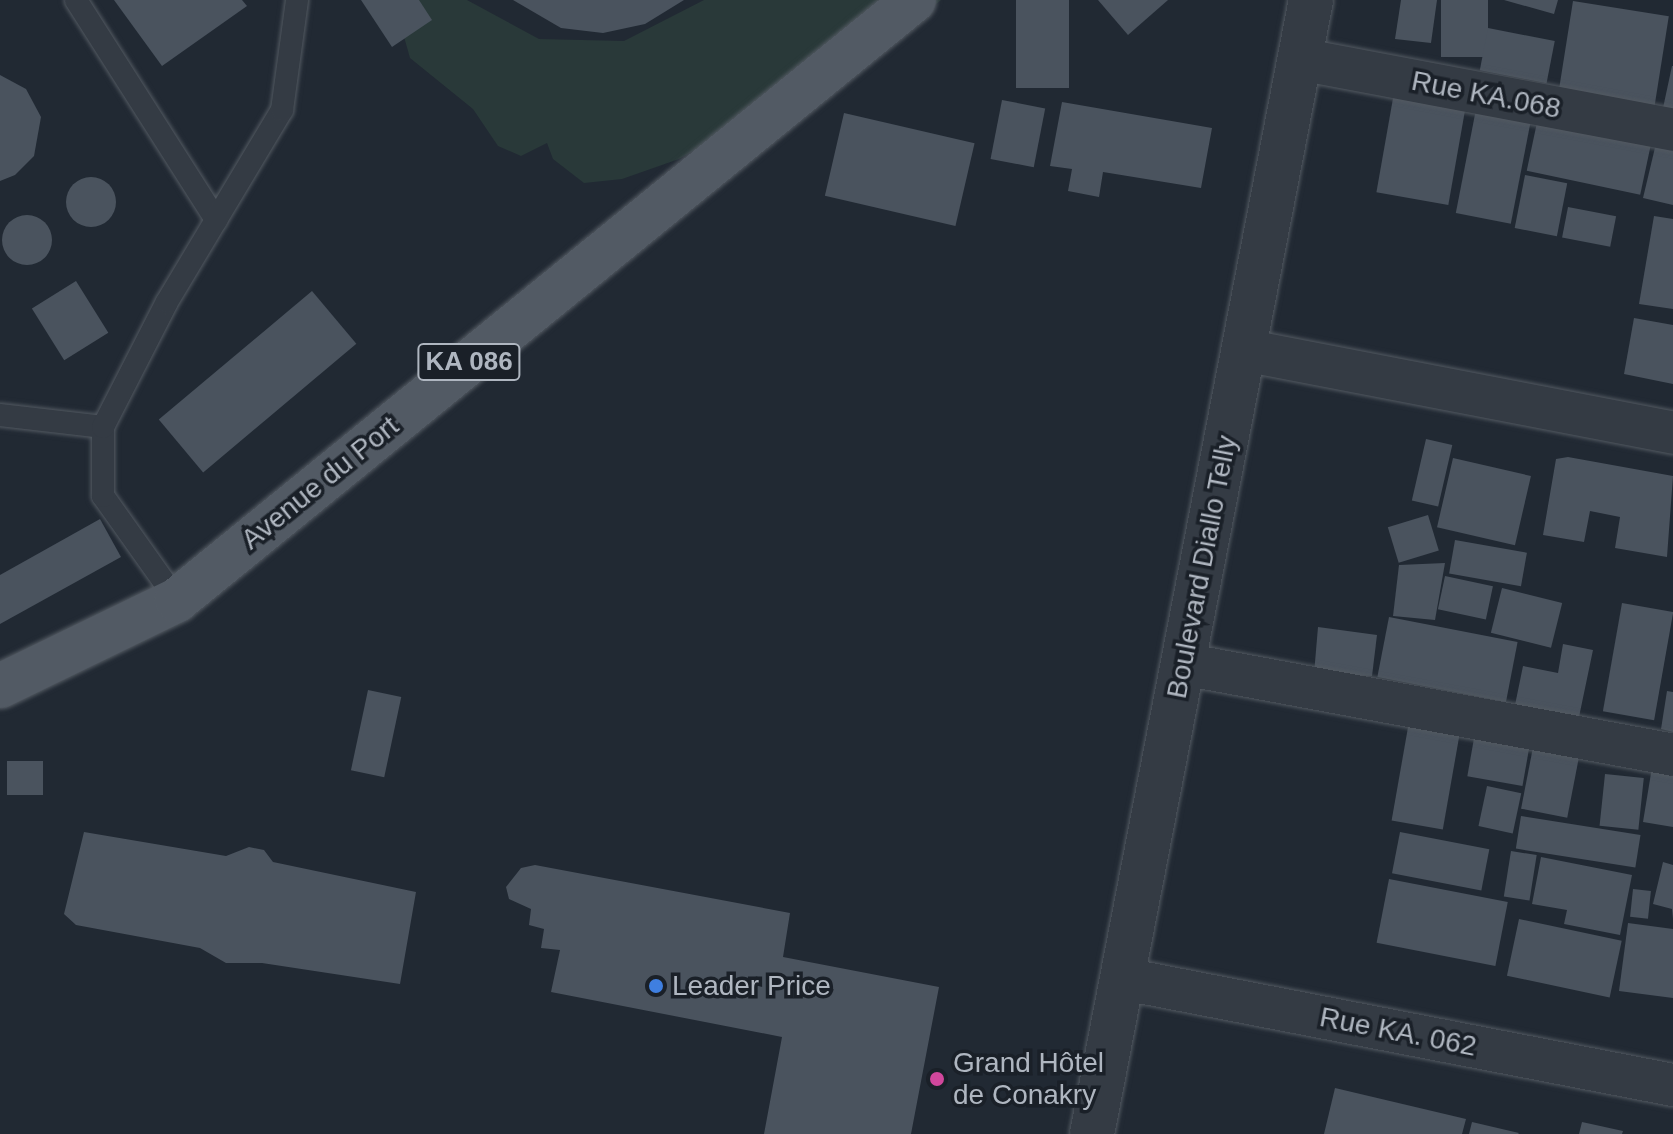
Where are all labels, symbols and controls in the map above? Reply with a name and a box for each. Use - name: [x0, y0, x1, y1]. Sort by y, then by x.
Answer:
- street label: Rue KA.068: [1409, 64, 1563, 126]
- road number: KA 086: [415, 340, 523, 384]
- street label: Avenue du Port: [235, 409, 405, 557]
- street label: Boulevard Diallo Telly: [1160, 432, 1244, 702]
- place label: Leader Price: [672, 969, 831, 1003]
- marker: Leader Price: [647, 977, 665, 995]
- street label: Rue KA. 062: [1317, 1000, 1479, 1064]
- place label: Grand Hôtel de Conakry: [953, 1046, 1104, 1112]
- marker: Grand Hôtel de Conakry: [928, 1070, 946, 1088]

